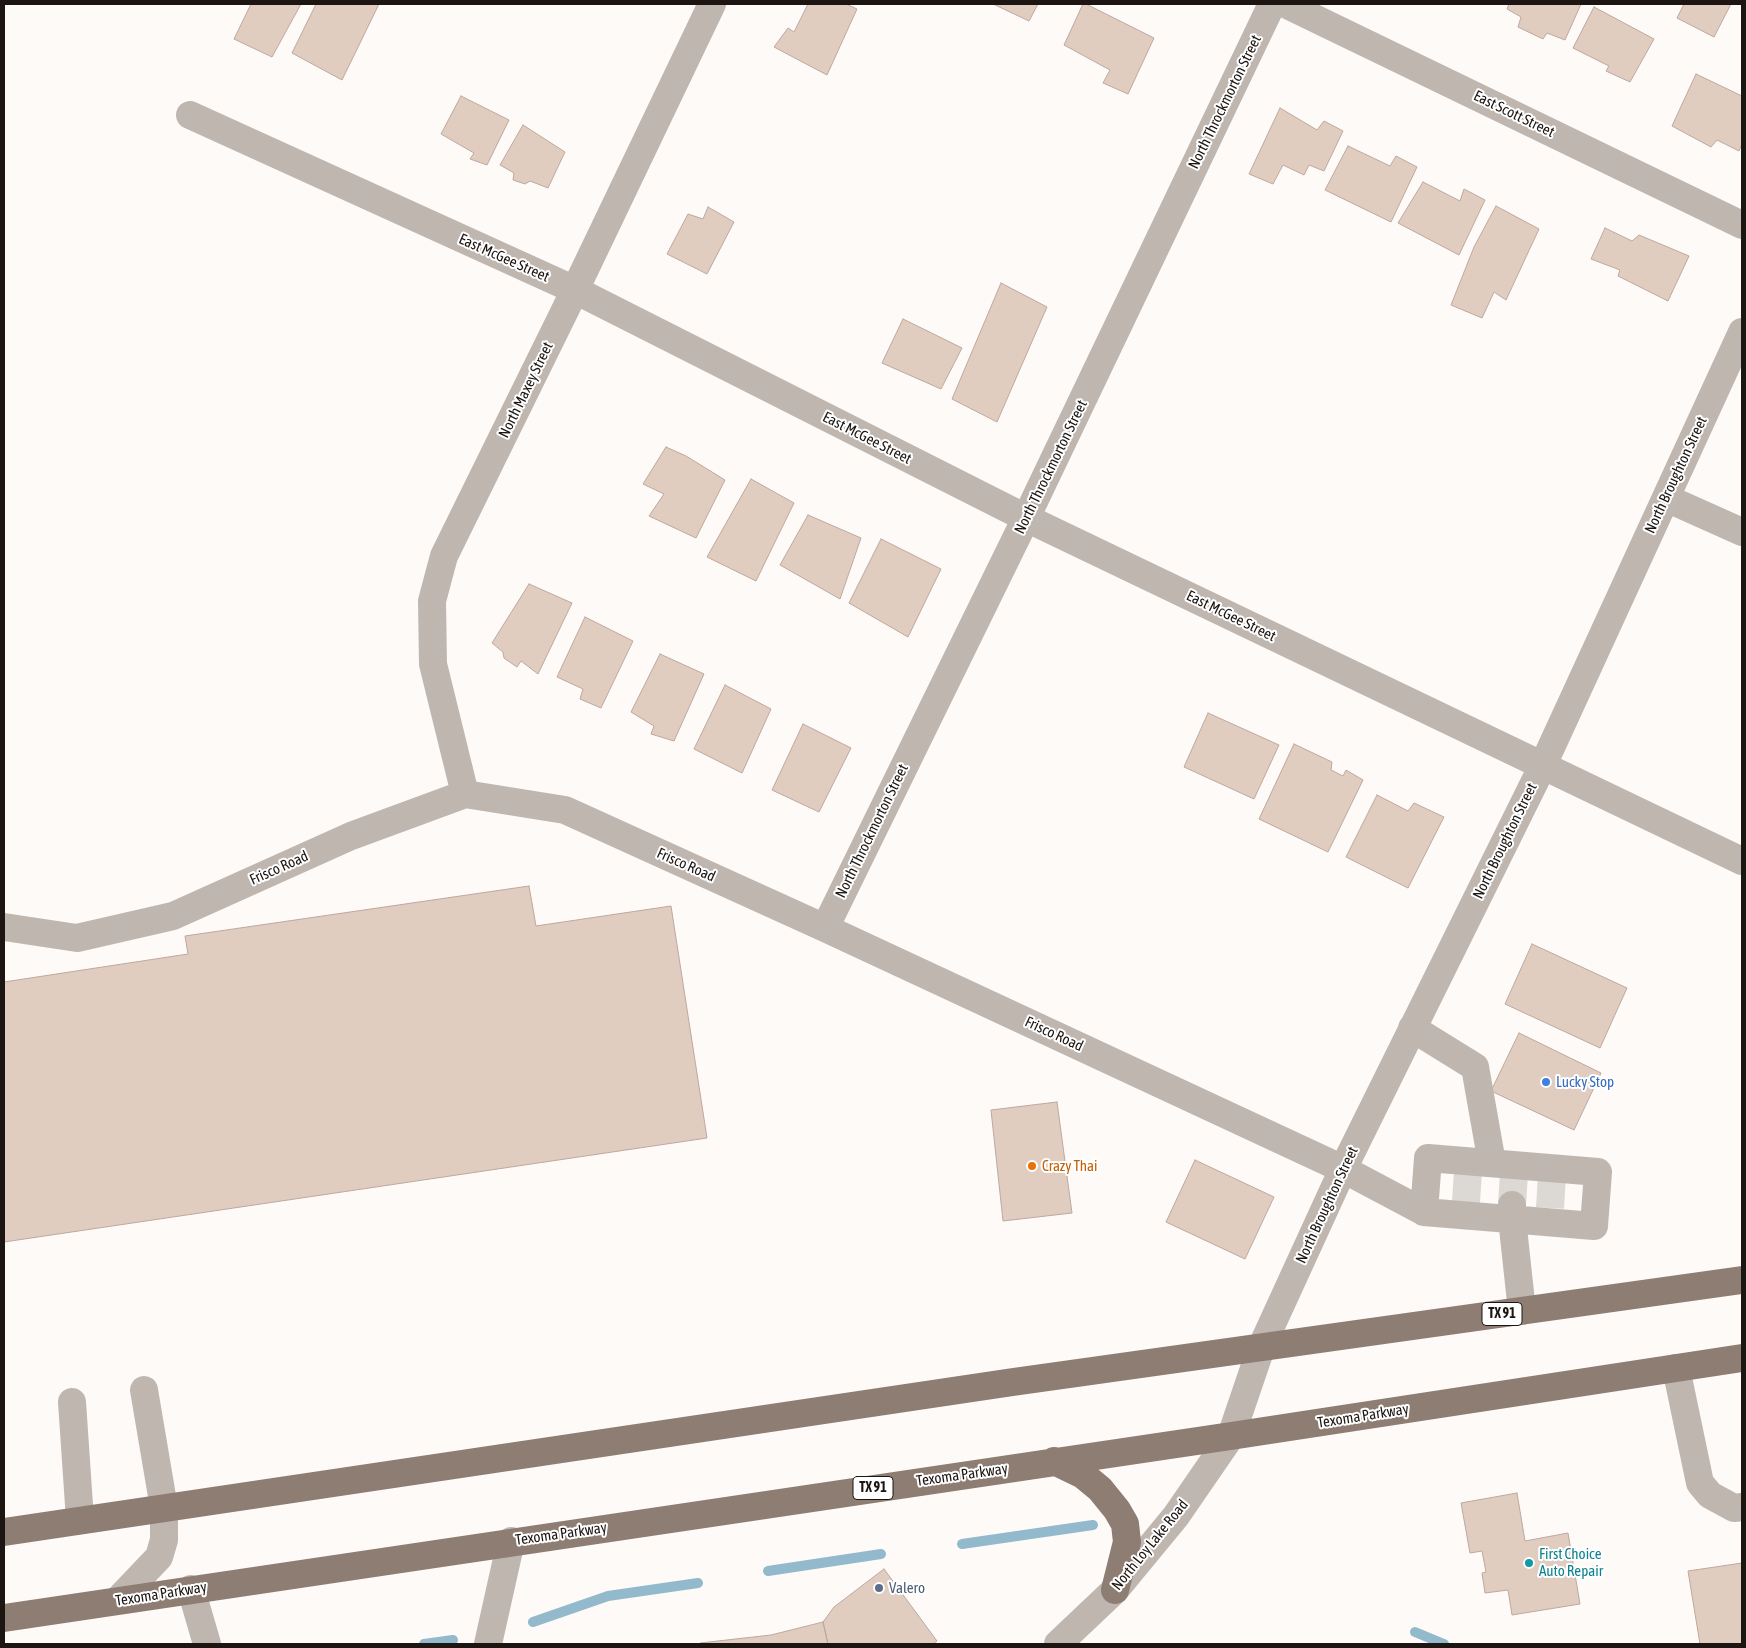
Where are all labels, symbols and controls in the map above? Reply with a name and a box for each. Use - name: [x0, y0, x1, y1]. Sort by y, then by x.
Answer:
- street label: North Throckmorton Street: [1185, 32, 1265, 172]
- street label: East Scott Street: [1471, 87, 1557, 141]
- street label: East McGee Street: [456, 230, 552, 286]
- street label: North Maxey Street: [495, 339, 557, 441]
- street label: North Throckmorton Street: [1011, 397, 1091, 537]
- street label: East McGee Street: [820, 408, 914, 468]
- street label: North Broughton Street: [1641, 414, 1711, 536]
- street label: East McGee Street: [1183, 587, 1279, 645]
- street label: North Throckmorton Street: [832, 761, 912, 901]
- street label: North Broughton Street: [1469, 780, 1541, 902]
- street label: Frisco Road: [654, 844, 718, 886]
- street label: Frisco Road: [247, 847, 311, 889]
- street label: Frisco Road: [1022, 1013, 1086, 1055]
- place label: Lucky Stop: [1556, 1073, 1614, 1091]
- marker: Lucky Stop: [1540, 1076, 1552, 1088]
- street label: North Broughton Street: [1292, 1144, 1362, 1266]
- place label: Crazy Thai: [1042, 1157, 1097, 1175]
- marker: Crazy Thai: [1026, 1160, 1038, 1172]
- road number: TX 91: [1482, 1302, 1522, 1326]
- street label: Texoma Parkway: [1316, 1400, 1410, 1432]
- street label: Texoma Parkway: [915, 1460, 1009, 1490]
- road number: TX 91: [853, 1476, 893, 1500]
- street label: North Loy Lake Road: [1108, 1496, 1192, 1594]
- street label: Texoma Parkway: [514, 1519, 608, 1549]
- place label: First Choice Auto Repair: [1539, 1545, 1603, 1580]
- marker: First Choice Auto Repair: [1523, 1557, 1535, 1569]
- street label: Texoma Parkway: [114, 1578, 208, 1610]
- place label: Valero: [889, 1579, 925, 1597]
- marker: Valero: [873, 1582, 885, 1594]

